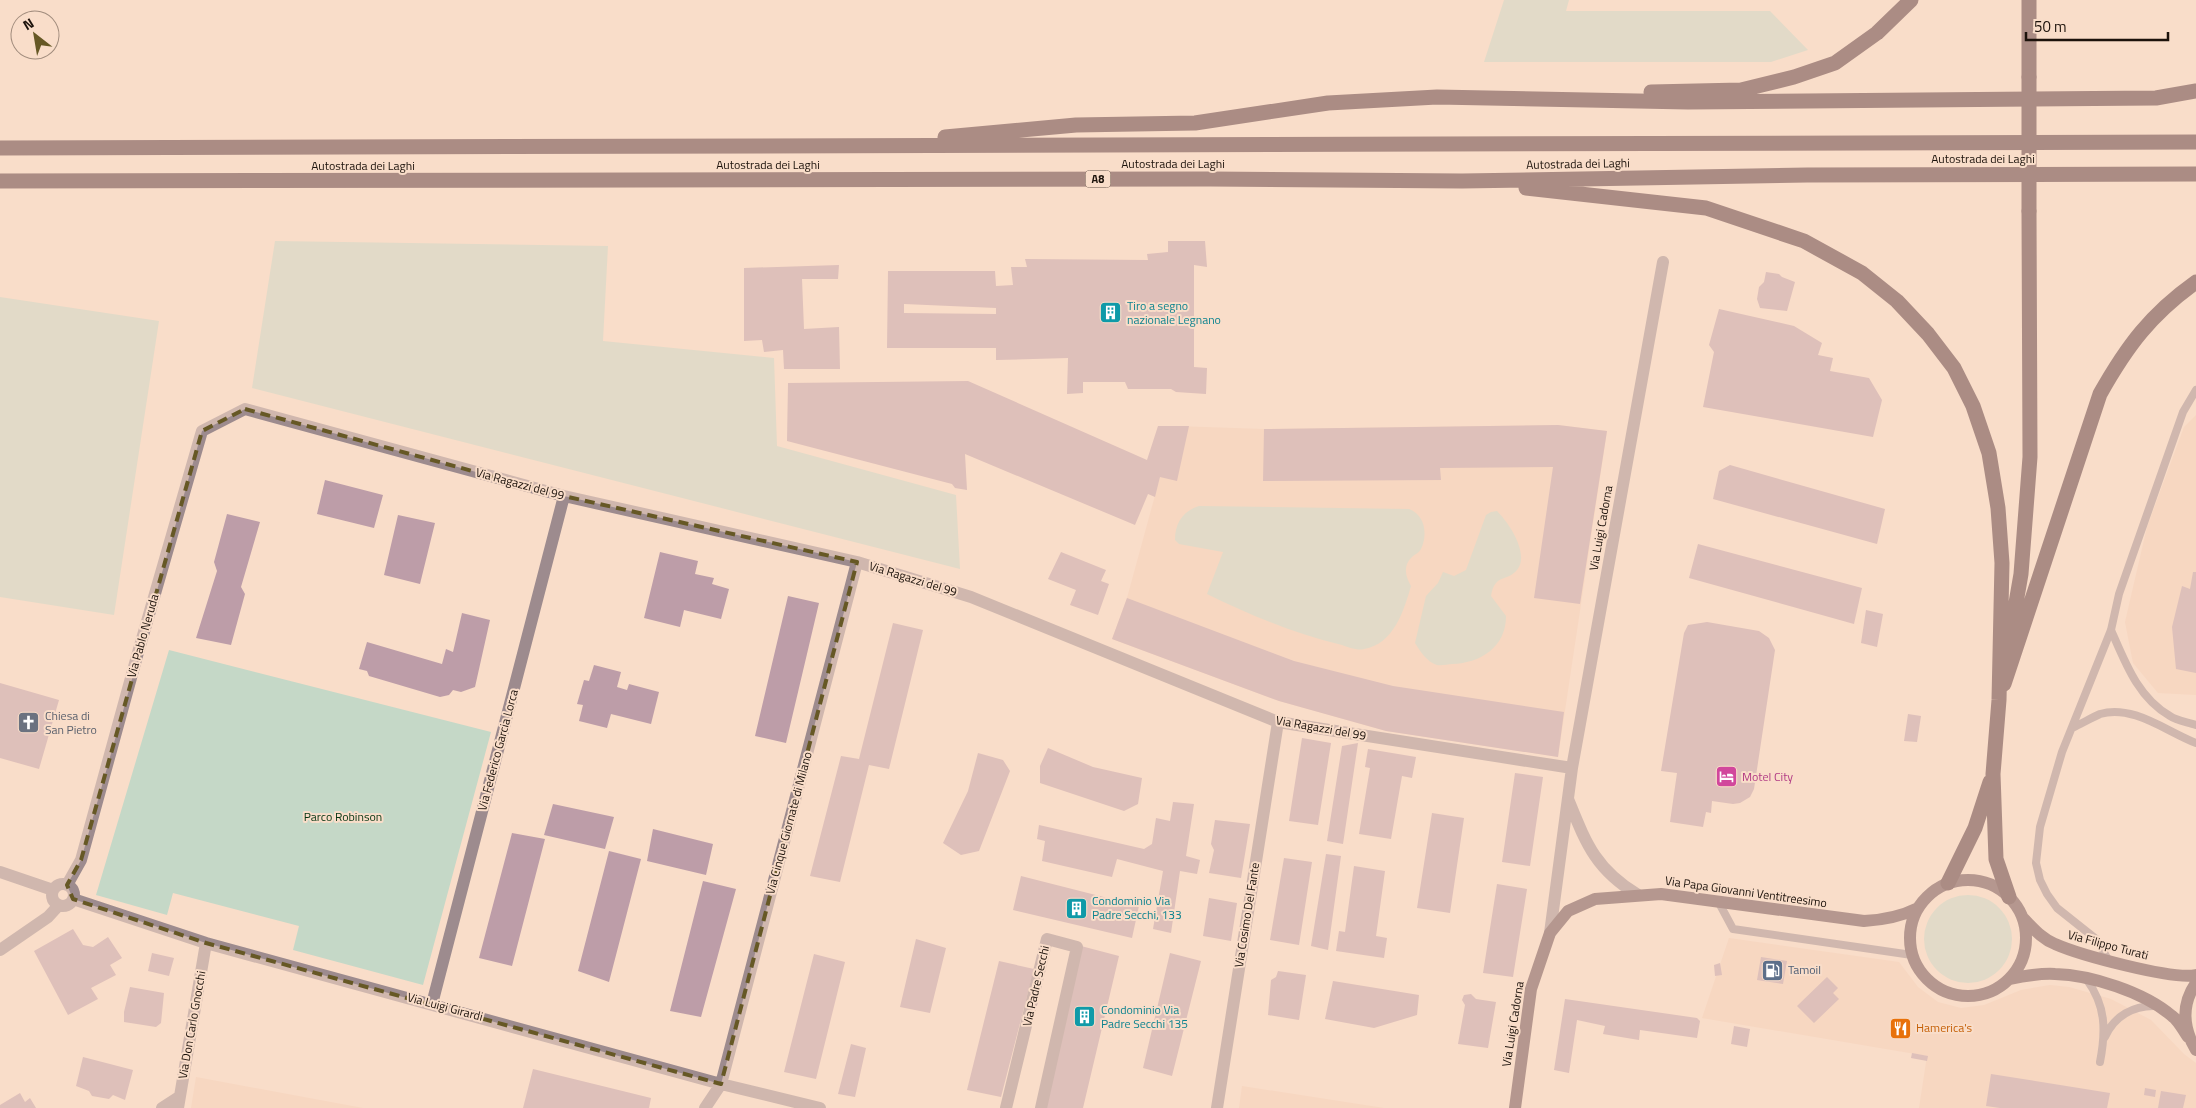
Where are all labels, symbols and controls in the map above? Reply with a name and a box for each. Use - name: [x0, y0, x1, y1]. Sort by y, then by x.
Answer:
- north arrow: [10, 10, 60, 60]
- scale bar: [2026, 10, 2168, 42]
- text: N: [18, 12, 38, 35]
- text: 50 m: [2034, 15, 2067, 38]
- street label: Autostrada dei Laghi: [1931, 149, 2035, 168]
- street label: Autostrada dei Laghi: [1526, 153, 1630, 174]
- street label: Autostrada dei Laghi: [1121, 154, 1225, 173]
- street label: Autostrada dei Laghi: [716, 155, 820, 174]
- street label: Autostrada dei Laghi: [311, 156, 415, 175]
- road number: A8: [1086, 170, 1110, 188]
- place label: Tiro a segno nazionale Legnano: [1127, 296, 1221, 329]
- building icon: Tiro a segno nazionale Legnano: [1099, 301, 1123, 325]
- street label: Via Ragazzi del 99: [474, 463, 567, 505]
- street label: Via Luigi Cadorna: [1584, 484, 1617, 572]
- street label: Via Ragazzi del 99: [867, 556, 960, 601]
- street label: Via Pablo Neruda: [121, 592, 164, 680]
- street label: Via Federico Garcia Lorca: [472, 687, 523, 813]
- place label: Chiesa di San Pietro: [45, 706, 97, 739]
- street label: Via Ragazzi del 99: [1274, 710, 1368, 745]
- church icon: Chiesa di San Pietro: [17, 711, 41, 735]
- street label: Via Cinque Giornate di Milano: [760, 749, 817, 896]
- hotel icon: Motel City: [1714, 765, 1738, 789]
- place label: Motel City: [1742, 767, 1793, 786]
- park label: Parco Robinson: [304, 807, 382, 826]
- street label: Via Cosimo Del Fante: [1229, 861, 1264, 969]
- street label: Via Papa Giovanni Ventitreesimo: [1664, 871, 1828, 912]
- place label: Condominio Via Padre Secchi, 133: [1092, 891, 1182, 924]
- building icon: Condominio Via Padre Secchi, 133: [1064, 896, 1088, 920]
- street label: Via Filippo Turati: [2066, 925, 2151, 964]
- street label: Via Padre Secchi: [1017, 944, 1054, 1028]
- fuel station icon: Tamoil: [1760, 958, 1784, 982]
- place label: Tamoil: [1788, 960, 1821, 979]
- street label: Via Don Carlo Gnocchi: [173, 969, 210, 1080]
- street label: Via Luigi Cadorna: [1496, 980, 1529, 1068]
- street label: Via Luigi Girardi: [405, 987, 485, 1026]
- place label: Condominio Via Padre Secchi 135: [1101, 1000, 1188, 1033]
- building icon: Condominio Via Padre Secchi 135: [1073, 1005, 1097, 1029]
- restaurant icon: Hamerica's: [1888, 1016, 1912, 1040]
- place label: Hamerica's: [1916, 1018, 1973, 1037]

